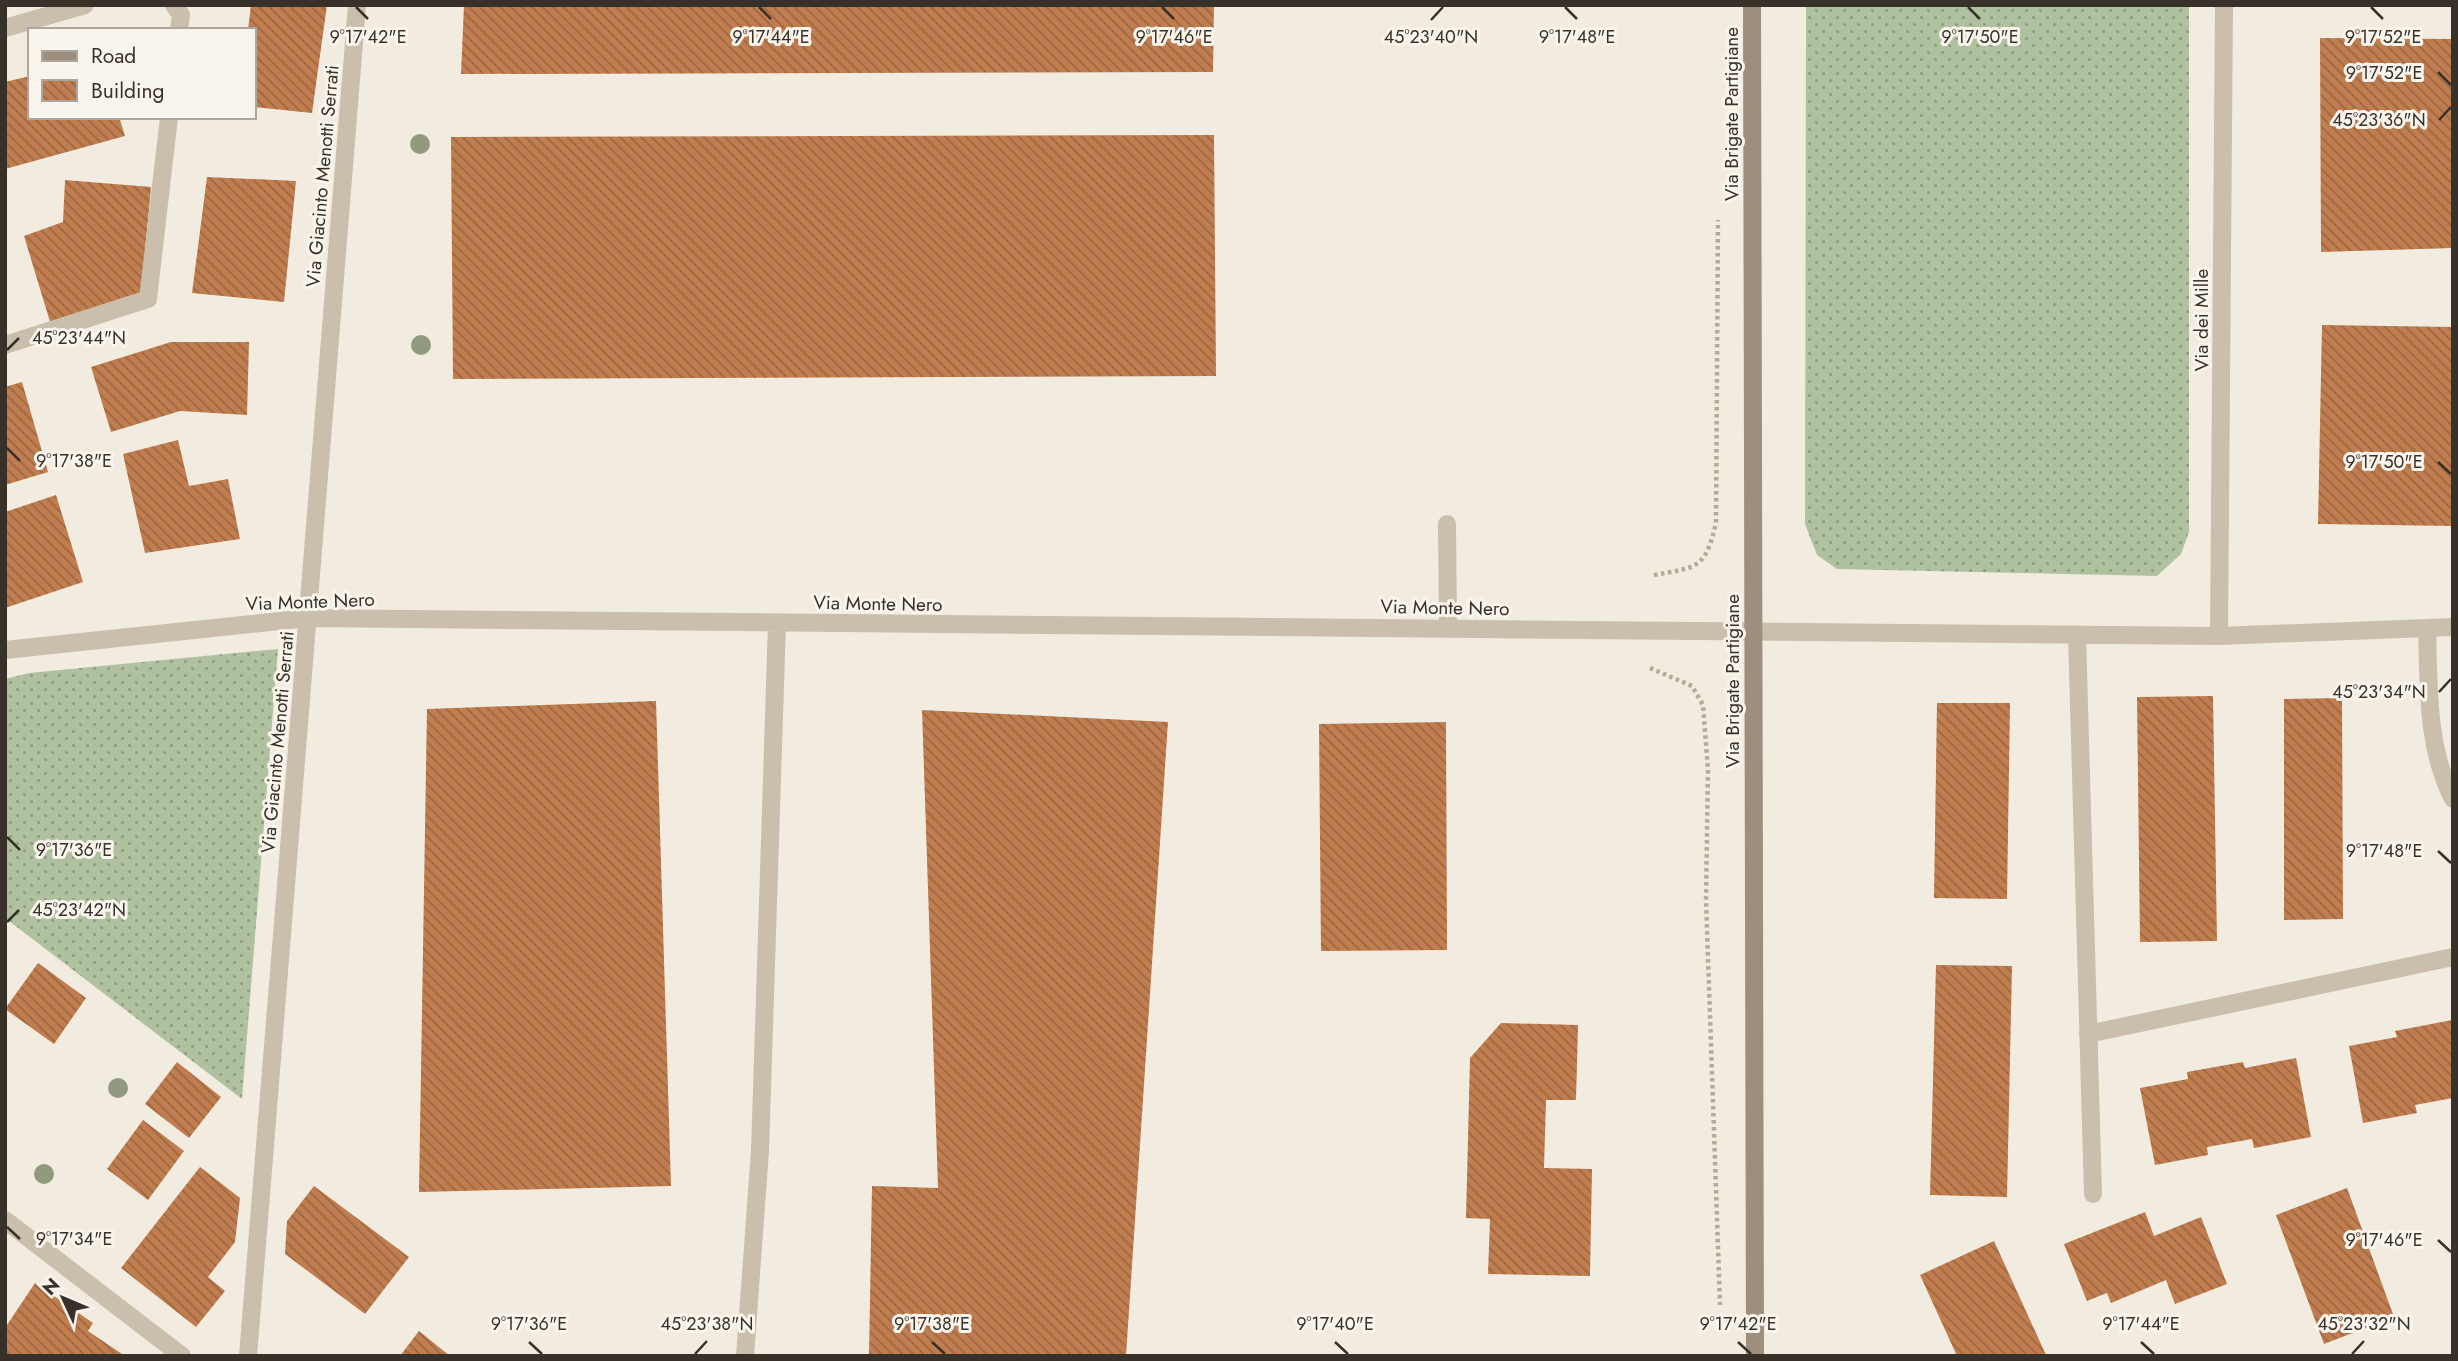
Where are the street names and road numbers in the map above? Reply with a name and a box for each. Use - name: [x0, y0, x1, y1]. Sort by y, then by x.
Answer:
- street label: Via Brigate Partigiane: [1718, 27, 1745, 201]
- street label: Via Giacinto Menotti Serrati: [299, 64, 346, 288]
- street label: Via dei Mille: [2188, 269, 2215, 371]
- street label: Via Monte Nero: [245, 586, 375, 617]
- street label: Via Monte Nero: [813, 589, 943, 618]
- street label: Via Monte Nero: [1380, 593, 1510, 622]
- street label: Via Brigate Partigiane: [1719, 594, 1746, 768]
- street label: Via Giacinto Menotti Serrati: [254, 630, 301, 854]

